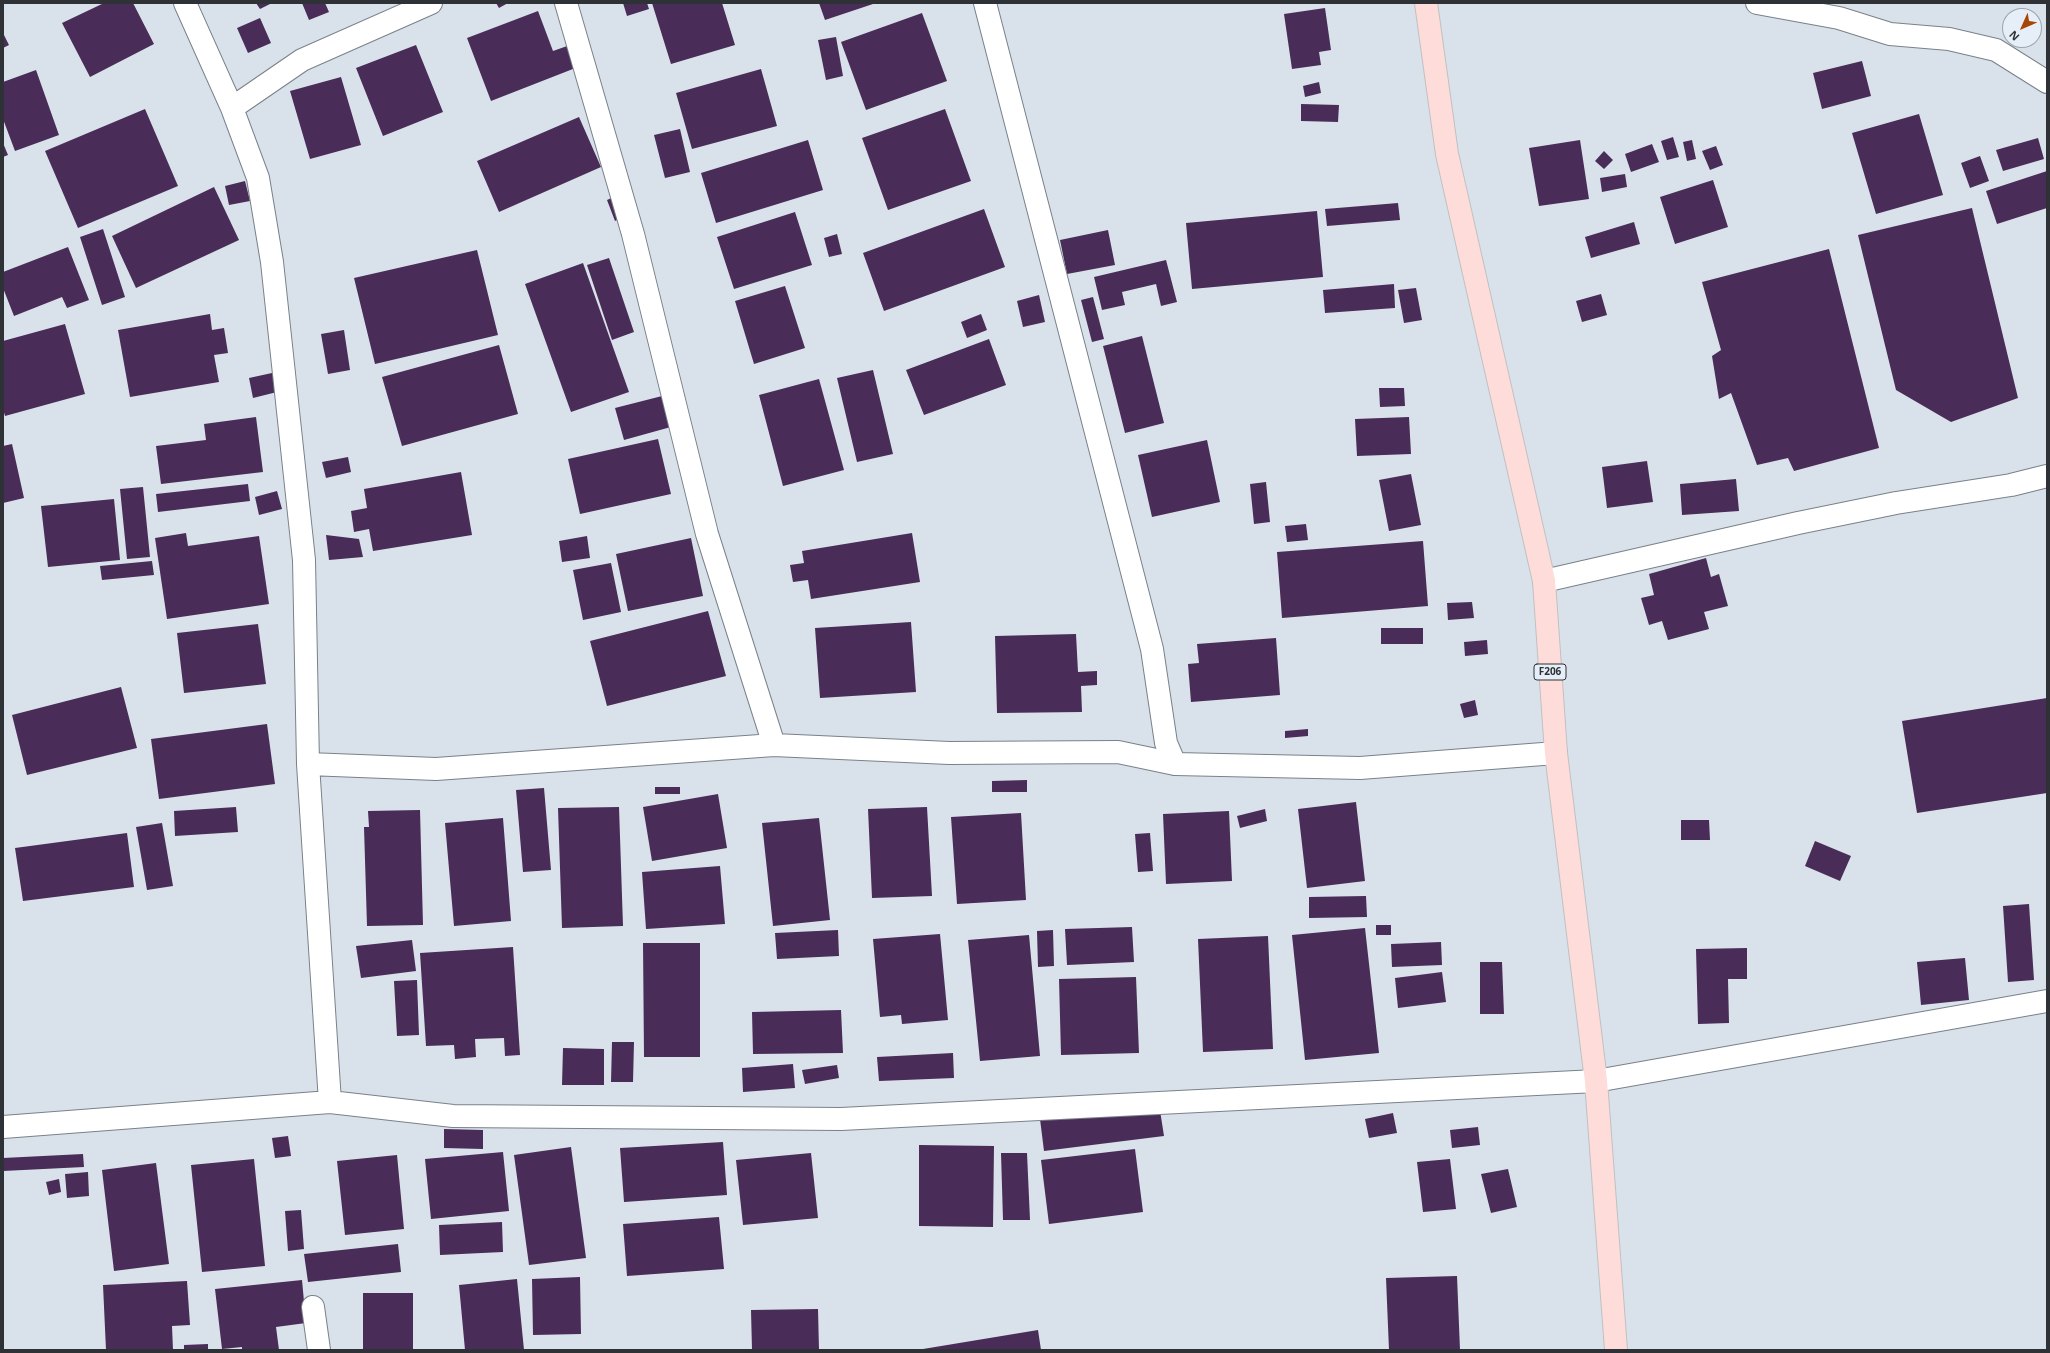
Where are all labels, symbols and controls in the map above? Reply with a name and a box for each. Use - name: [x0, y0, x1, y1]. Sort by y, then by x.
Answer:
- north arrow: [2002, 8, 2042, 48]
- text: N: [2005, 28, 2022, 45]
- road number: F206: [1534, 664, 1566, 680]

